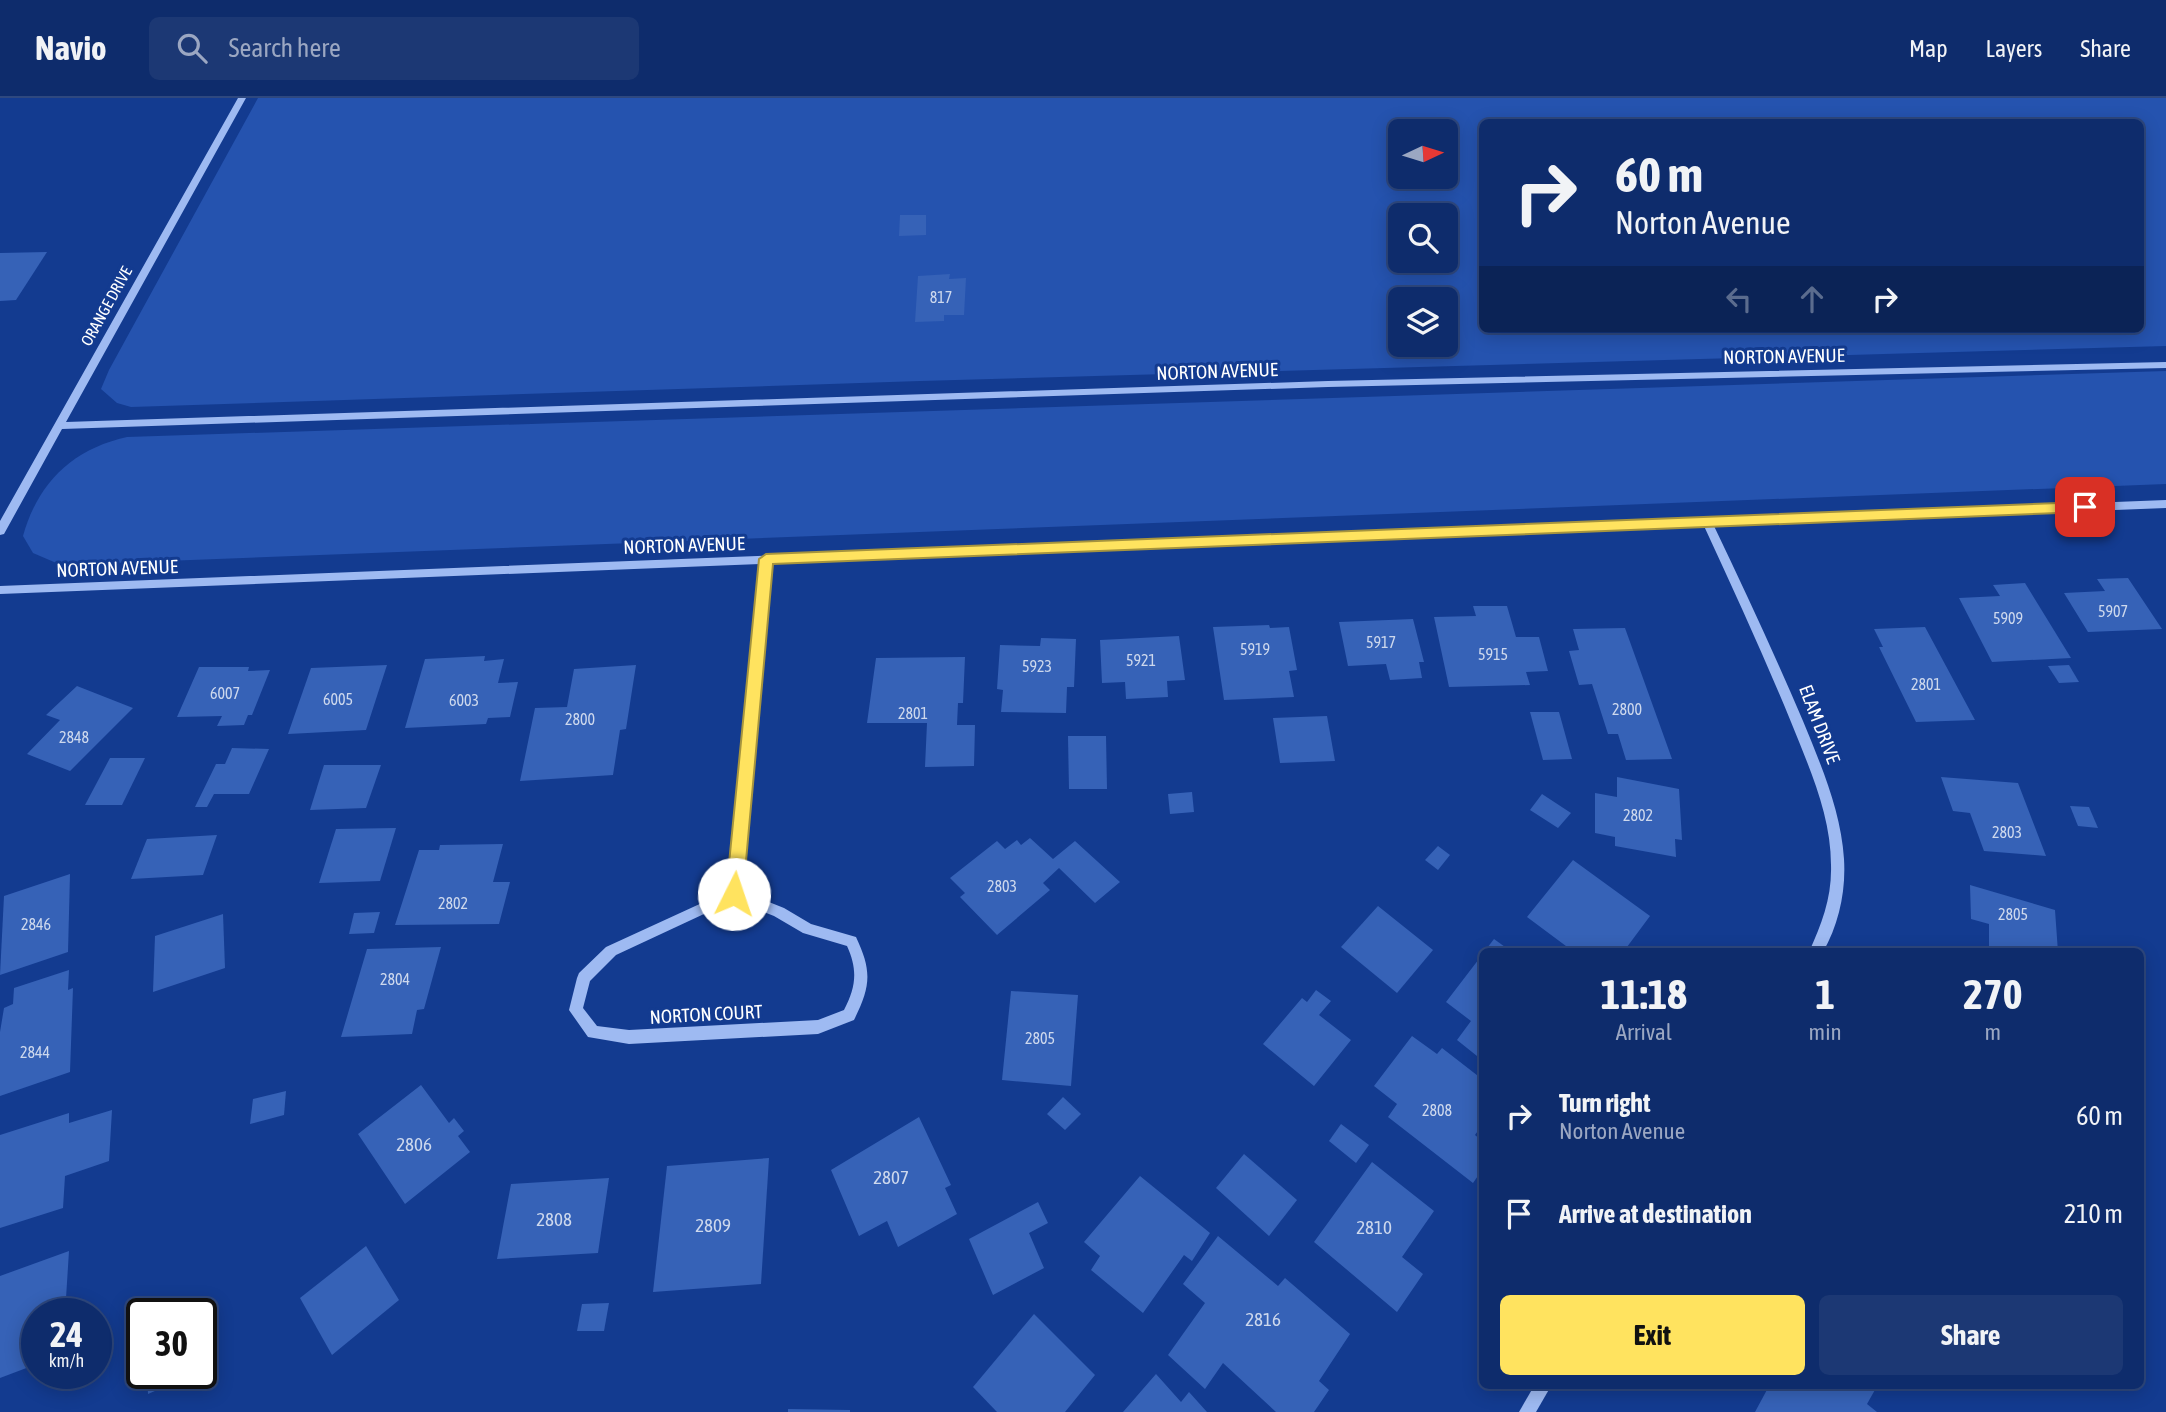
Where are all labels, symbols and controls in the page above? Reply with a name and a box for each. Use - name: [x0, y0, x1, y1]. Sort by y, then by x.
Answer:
- search box: [149, 17, 639, 80]
- text: Navio: [35, 29, 107, 67]
- icon: search: [173, 29, 211, 67]
- text: Search here: [229, 33, 341, 63]
- text: Map: [1909, 35, 1948, 62]
- text: Layers: [1986, 35, 2042, 62]
- text: Share: [2080, 35, 2131, 62]
- north arrow: [1388, 119, 1458, 189]
- map controls: [1388, 119, 1458, 357]
- text: 60 m: [1615, 146, 1703, 202]
- icon: right: [1500, 147, 1591, 238]
- button: search: [1388, 203, 1458, 273]
- text: Norton Avenue: [1615, 204, 1790, 241]
- street label: ORANGE DRIVE: [77, 263, 135, 349]
- icon: left: [1720, 280, 1758, 318]
- icon: ahead: [1793, 280, 1831, 318]
- icon: right: [1866, 280, 1904, 318]
- button: layers: [1388, 287, 1458, 357]
- house number: 817: [930, 288, 952, 306]
- street label: NORTON AVENUE: [1723, 344, 1845, 368]
- street label: NORTON AVENUE: [1156, 358, 1278, 384]
- pin: [2055, 477, 2115, 537]
- icon: arrive: [2066, 488, 2104, 526]
- street label: NORTON AVENUE: [623, 532, 745, 558]
- street label: NORTON AVENUE: [56, 555, 178, 581]
- house number: 5907: [2098, 602, 2128, 620]
- house number: 5909: [1993, 609, 2023, 627]
- house number: 5917: [1366, 633, 1396, 651]
- house number: 5919: [1240, 640, 1270, 658]
- house number: 5915: [1478, 645, 1508, 663]
- house number: 5921: [1126, 651, 1156, 669]
- house number: 5923: [1022, 657, 1052, 675]
- house number: 2801: [1911, 675, 1941, 693]
- street label: ELAM DRIVE: [1795, 682, 1845, 766]
- house number: 6007: [210, 684, 240, 702]
- house number: 6005: [323, 690, 353, 708]
- house number: 6003: [449, 691, 479, 709]
- house number: 2800: [1612, 700, 1642, 718]
- house number: 2801: [898, 704, 928, 722]
- house number: 2800: [565, 710, 595, 728]
- house number: 2848: [59, 728, 89, 746]
- house number: 2802: [1623, 806, 1653, 824]
- house number: 2803: [1992, 823, 2022, 841]
- position arrow: [697, 857, 771, 931]
- house number: 2803: [987, 877, 1017, 895]
- house number: 2802: [438, 894, 468, 912]
- house number: 2805: [1998, 905, 2028, 923]
- house number: 2846: [21, 915, 51, 933]
- house number: 2804: [380, 970, 410, 988]
- text: 11:18: [1601, 970, 1687, 1018]
- text: 1: [1815, 970, 1835, 1018]
- text: 270: [1963, 970, 2022, 1018]
- street label: NORTON COURT: [649, 1000, 764, 1028]
- text: Arrival: [1616, 1019, 1672, 1045]
- text: min: [1809, 1019, 1842, 1045]
- text: m: [1985, 1019, 2001, 1045]
- house number: 2805: [1025, 1029, 1055, 1047]
- house number: 2844: [20, 1043, 50, 1061]
- text: Turn right: [1559, 1088, 1650, 1118]
- icon: right: [1500, 1097, 1538, 1135]
- house number: 2808: [1422, 1101, 1452, 1119]
- text: 60 m: [2076, 1101, 2123, 1131]
- text: Norton Avenue: [1559, 1118, 1685, 1144]
- house number: 2806: [396, 1133, 432, 1155]
- house number: 2807: [873, 1166, 909, 1188]
- icon: arrive: [1500, 1195, 1538, 1233]
- text: Arrive at destination: [1559, 1199, 1752, 1229]
- text: 210 m: [2064, 1199, 2123, 1229]
- house number: 2808: [536, 1208, 572, 1230]
- house number: 2809: [695, 1214, 731, 1236]
- house number: 2810: [1356, 1216, 1392, 1238]
- button: Exit: [1500, 1295, 1805, 1375]
- button: Share: [1819, 1295, 2123, 1375]
- speed limit sign: 30: [126, 1298, 217, 1389]
- house number: 2816: [1245, 1308, 1281, 1330]
- text: 24: [50, 1314, 83, 1354]
- text: km/h: [49, 1350, 84, 1371]

